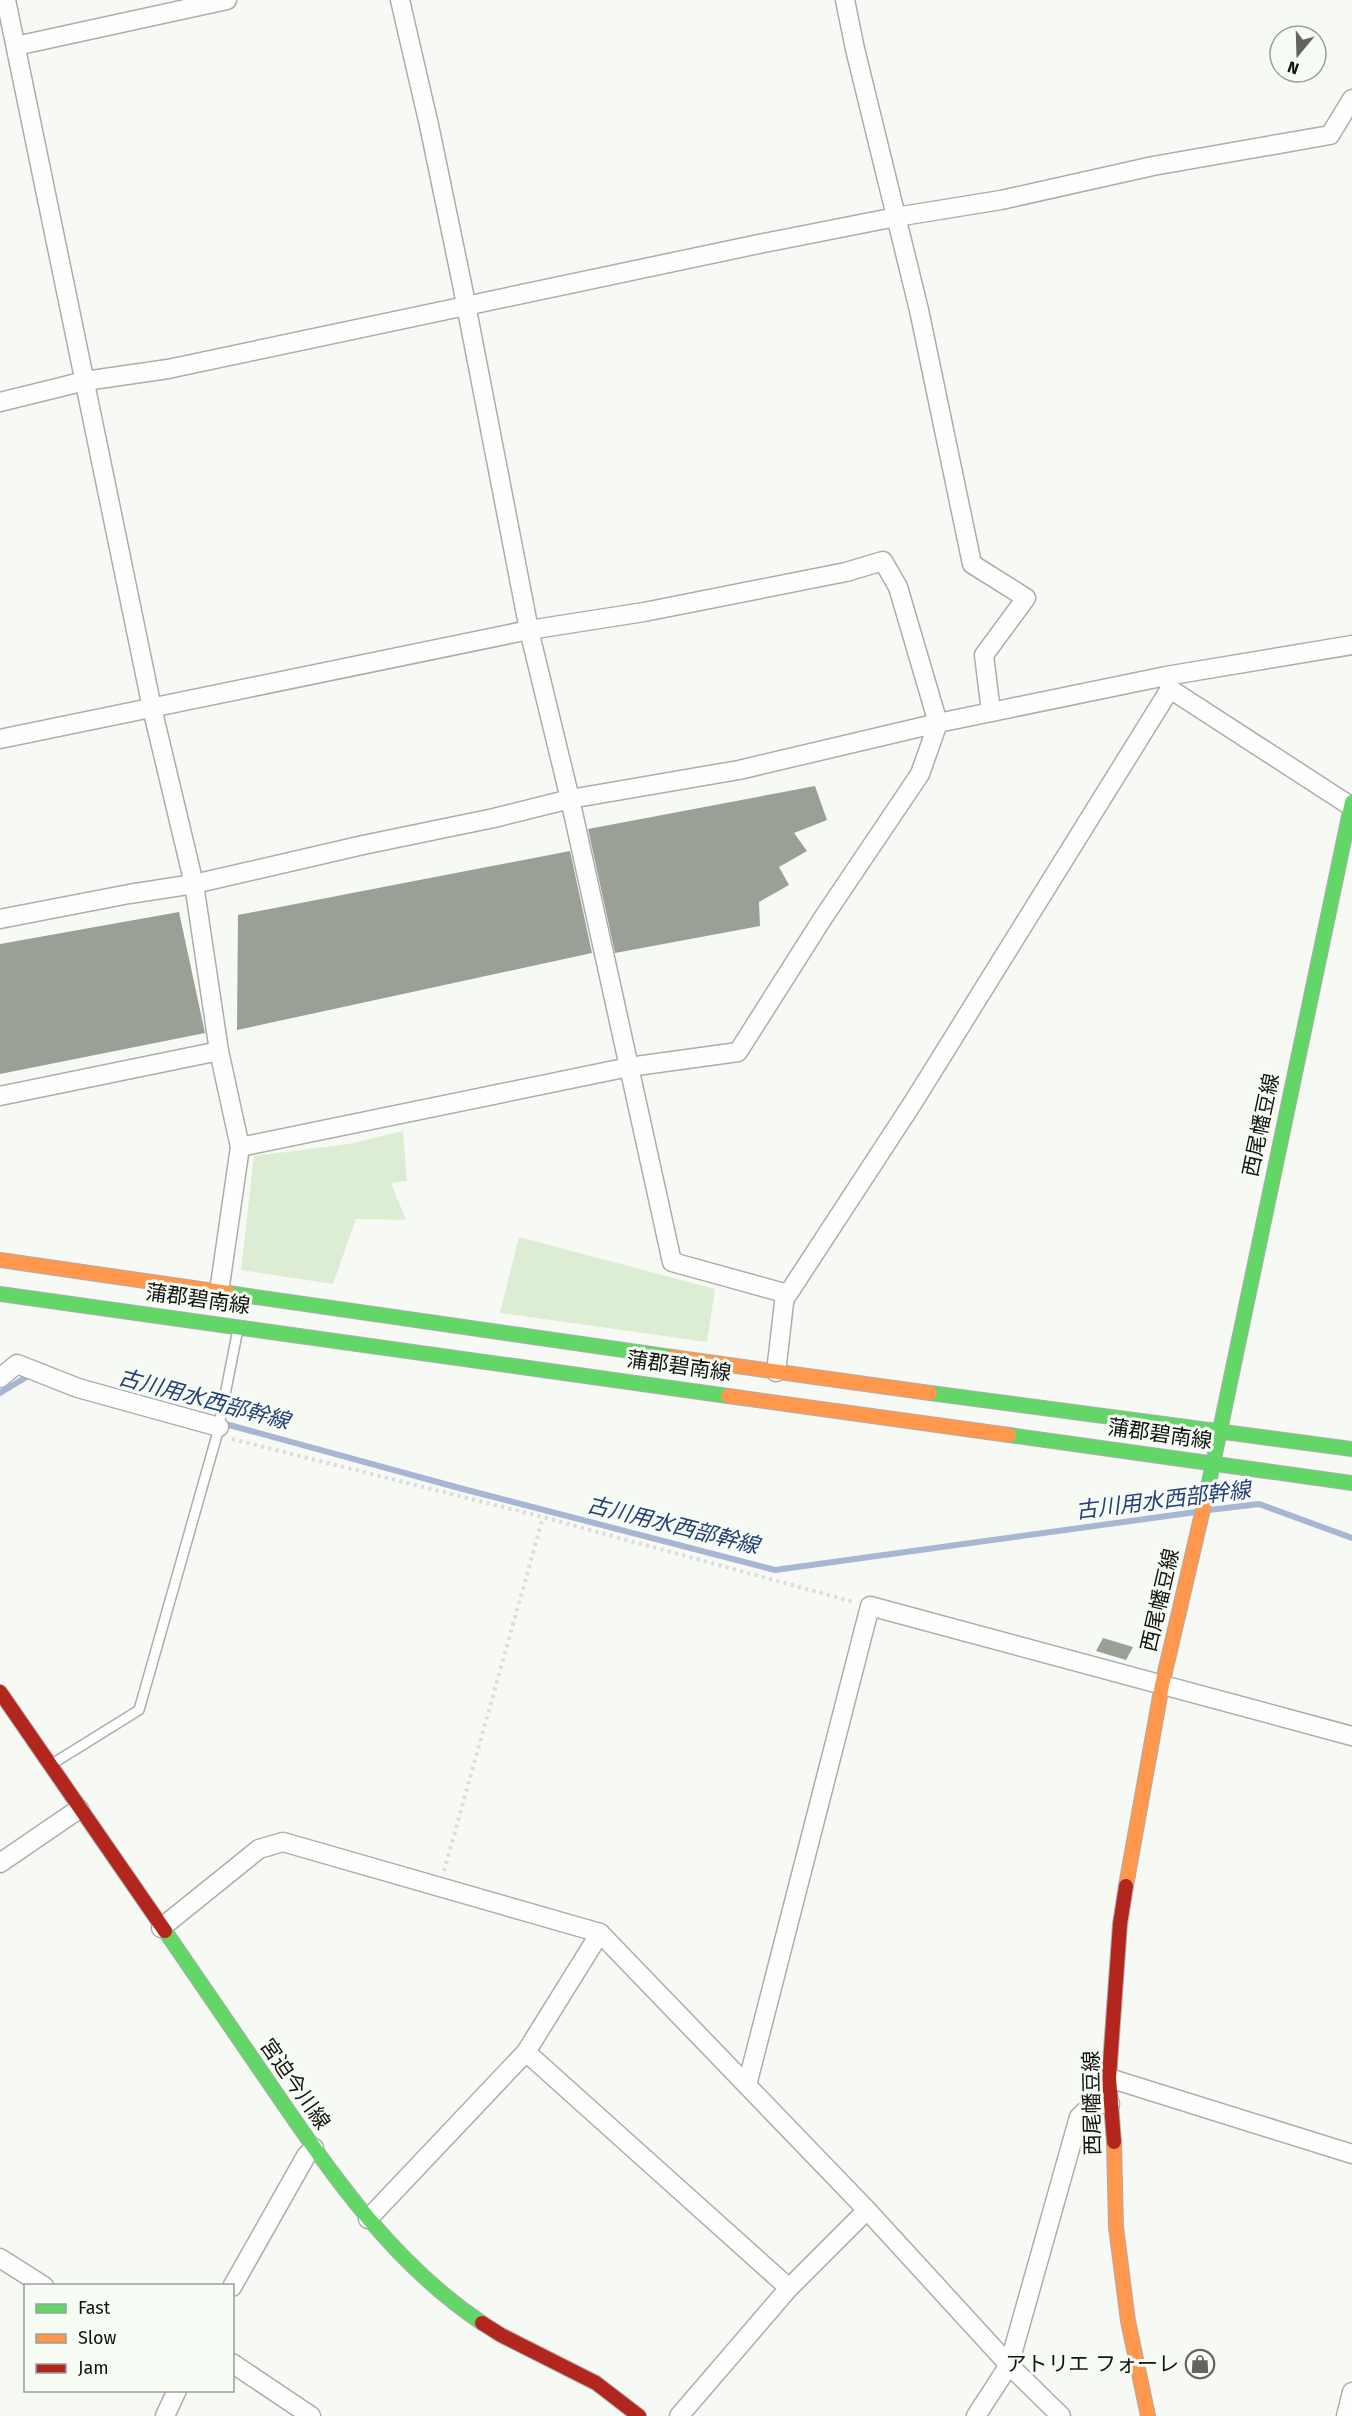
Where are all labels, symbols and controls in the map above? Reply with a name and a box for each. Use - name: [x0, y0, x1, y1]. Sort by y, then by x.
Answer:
- north arrow: [1268, 24, 1328, 84]
- text: N: [1285, 57, 1301, 78]
- street label: 西尾幡豆線: [1237, 1071, 1285, 1179]
- street label: 蒲郡碧南線: [144, 1279, 252, 1319]
- street label: 蒲郡碧南線: [625, 1346, 733, 1386]
- water label: 古川用水西部幹線: [115, 1363, 295, 1436]
- street label: 蒲郡碧南線: [1106, 1414, 1214, 1454]
- water label: 古川用水西部幹線: [1074, 1476, 1255, 1524]
- water label: 古川用水西部幹線: [584, 1491, 765, 1560]
- street label: 西尾幡豆線: [1136, 1546, 1184, 1654]
- street label: 宮迫今川線: [254, 2034, 336, 2134]
- street label: 西尾幡豆線: [1078, 2050, 1106, 2156]
- legend: [24, 2284, 234, 2392]
- text: Fast: [78, 2297, 111, 2319]
- text: Slow: [78, 2327, 117, 2349]
- shop icon: アトリエ フォーレ: [1184, 2348, 1216, 2380]
- place label: アトリエ フォーレ: [1005, 2351, 1179, 2377]
- text: Jam: [78, 2357, 109, 2379]

